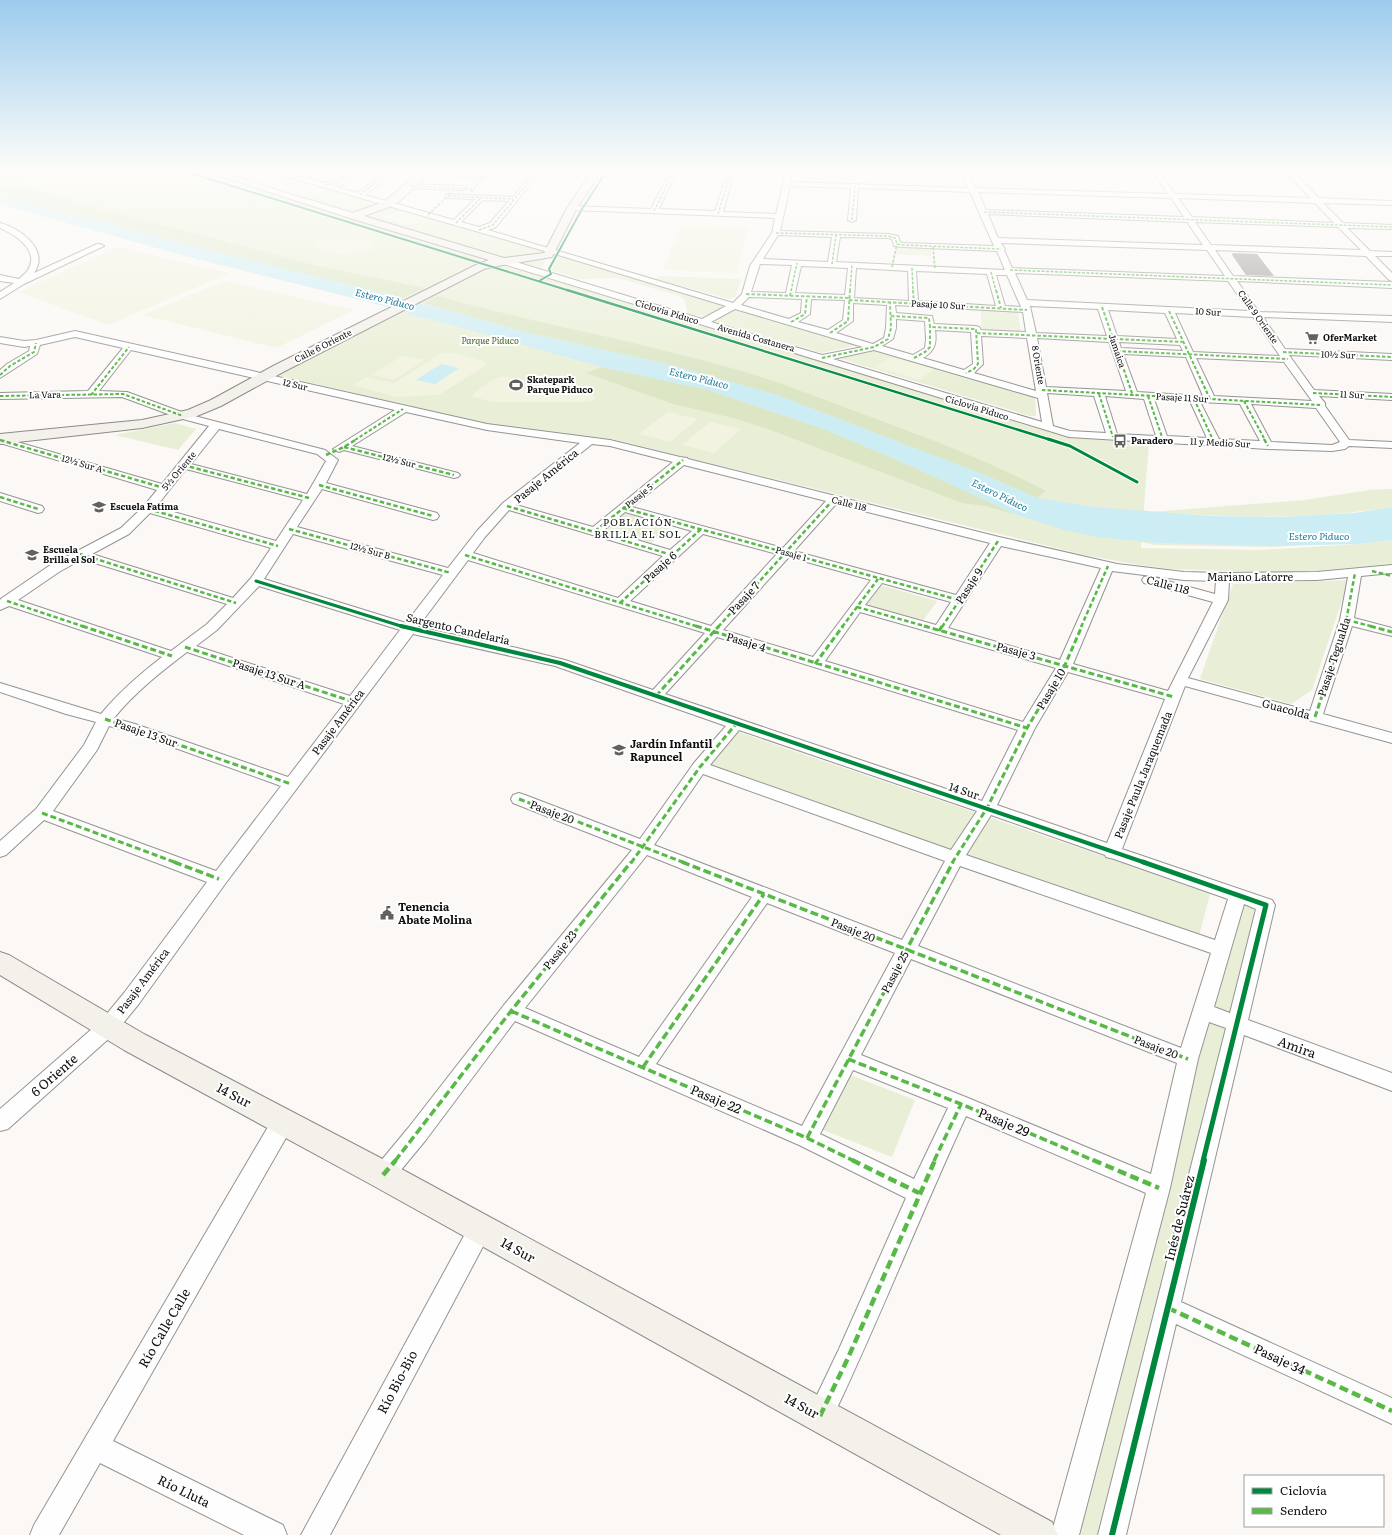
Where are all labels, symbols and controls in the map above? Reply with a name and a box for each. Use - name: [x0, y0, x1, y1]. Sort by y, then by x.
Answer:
- water label: Estero Piduco: [354, 284, 417, 313]
- street label: Calle 9 Oriente: [1235, 287, 1283, 346]
- street label: Ciclovia Piduco: [634, 295, 701, 327]
- street label: Pasaje 10 Sur: [911, 296, 966, 312]
- street label: 10 Sur: [1195, 303, 1222, 319]
- street label: Avenida Costanera: [716, 319, 797, 355]
- street label: Calle 6 Oriente: [291, 324, 354, 366]
- supermarket icon: OferMarket: [1304, 330, 1320, 346]
- place label: OferMarket: [1323, 330, 1377, 344]
- street label: Jamaica: [1106, 332, 1130, 370]
- park label: Parque Piduco: [461, 333, 519, 347]
- street label: 8 Oriente: [1029, 344, 1049, 386]
- street label: 10½ Sur: [1321, 346, 1356, 362]
- water label: Estero Piduco: [668, 363, 731, 392]
- place label: Skatepark Parque Piduco: [527, 372, 593, 396]
- street label: 12 Sur: [281, 374, 310, 394]
- sports icon: Skatepark Parque Piduco: [508, 377, 524, 393]
- street label: 11 Sur: [1340, 386, 1365, 402]
- street label: La Vara: [29, 387, 61, 401]
- street label: Pasaje 11 Sur: [1155, 389, 1209, 405]
- street label: Ciclovia Piduco: [944, 391, 1011, 423]
- bus stop icon: Paradero: [1112, 433, 1128, 449]
- place label: Paradero: [1131, 433, 1174, 447]
- street label: 11 y Medio Sur: [1189, 433, 1251, 451]
- street label: Pasaje América: [510, 444, 581, 506]
- street label: 5½ Oriente: [158, 447, 199, 493]
- street label: 12½ Sur: [381, 449, 418, 471]
- street label: 12½ Sur A: [60, 450, 105, 476]
- water label: Estero Piduco: [970, 474, 1031, 515]
- street label: Pasaje 5: [621, 479, 656, 511]
- street label: Calle 118: [830, 492, 868, 514]
- school or university icon: Escuela Fatima: [91, 499, 107, 515]
- place label: Escuela Fatima: [110, 499, 179, 513]
- district label: POBLACIÓN BRILLA EL SOL: [594, 514, 682, 541]
- water label: Estero Piduco: [1289, 528, 1349, 543]
- street label: 12½ Sur B: [348, 538, 392, 562]
- place label: Escuela Brilla el Sol: [43, 542, 96, 566]
- street label: Pasaje 1: [774, 542, 809, 564]
- school or university icon: Escuela Brilla el Sol: [24, 547, 40, 563]
- street label: Pasaje 6: [639, 547, 680, 586]
- street label: Pasaje 9: [950, 564, 986, 607]
- street label: Mariano Latorre: [1207, 568, 1294, 584]
- street label: Calle 118: [1145, 571, 1191, 597]
- street label: Pasaje 7: [724, 577, 763, 617]
- street label: Sargento Candelaria: [405, 608, 512, 648]
- street label: Pasaje Tegualda: [1313, 615, 1353, 699]
- street label: Pasaje 4: [725, 627, 768, 655]
- street label: Pasaje 3: [995, 637, 1038, 663]
- street label: Pasaje 13 Sur A: [231, 654, 308, 692]
- street label: Pasaje 10: [1032, 665, 1069, 712]
- street label: Pasaje América: [307, 685, 367, 758]
- street label: Guacolda: [1260, 694, 1312, 722]
- street label: Pasaje Paula Jaraquemada: [1109, 708, 1175, 841]
- street label: Pasaje 13 Sur: [113, 714, 181, 751]
- place label: Jardín Infantil Rapuncel: [630, 735, 712, 764]
- school or university icon: Jardín Infantil Rapuncel: [611, 742, 627, 758]
- street label: 14 Sur: [947, 778, 982, 803]
- street label: Pasaje 20: [528, 795, 577, 827]
- place label: Tenencia Abate Molina: [398, 898, 473, 927]
- public building icon: Tenencia Abate Molina: [379, 905, 395, 921]
- street label: Pasaje 20: [829, 913, 878, 945]
- street label: Pasaje 23: [539, 926, 580, 972]
- street label: Pasaje América: [112, 944, 172, 1017]
- street label: Pasaje 25: [876, 947, 912, 995]
- street label: Pasaje 20: [1132, 1030, 1181, 1062]
- street label: Amira: [1275, 1031, 1319, 1062]
- street label: 6 Oriente: [26, 1049, 81, 1100]
- street label: 14 Sur: [214, 1078, 256, 1112]
- street label: Pasaje 22: [688, 1079, 745, 1118]
- street label: Pasaje 29: [976, 1102, 1033, 1141]
- street label: Inés de Suárez: [1159, 1173, 1198, 1263]
- street label: 14 Sur: [498, 1232, 540, 1267]
- street label: Río Calle Calle: [133, 1284, 194, 1371]
- street label: Pasaje 34: [1251, 1338, 1309, 1379]
- street label: Río Bio-Bio: [372, 1346, 421, 1417]
- street label: 14 Sur: [782, 1388, 824, 1423]
- street label: Río Lluta: [155, 1470, 214, 1511]
- legend: [1244, 1475, 1384, 1527]
- text: Ciclovía: [1280, 1481, 1327, 1499]
- text: Sendero: [1280, 1501, 1327, 1519]

